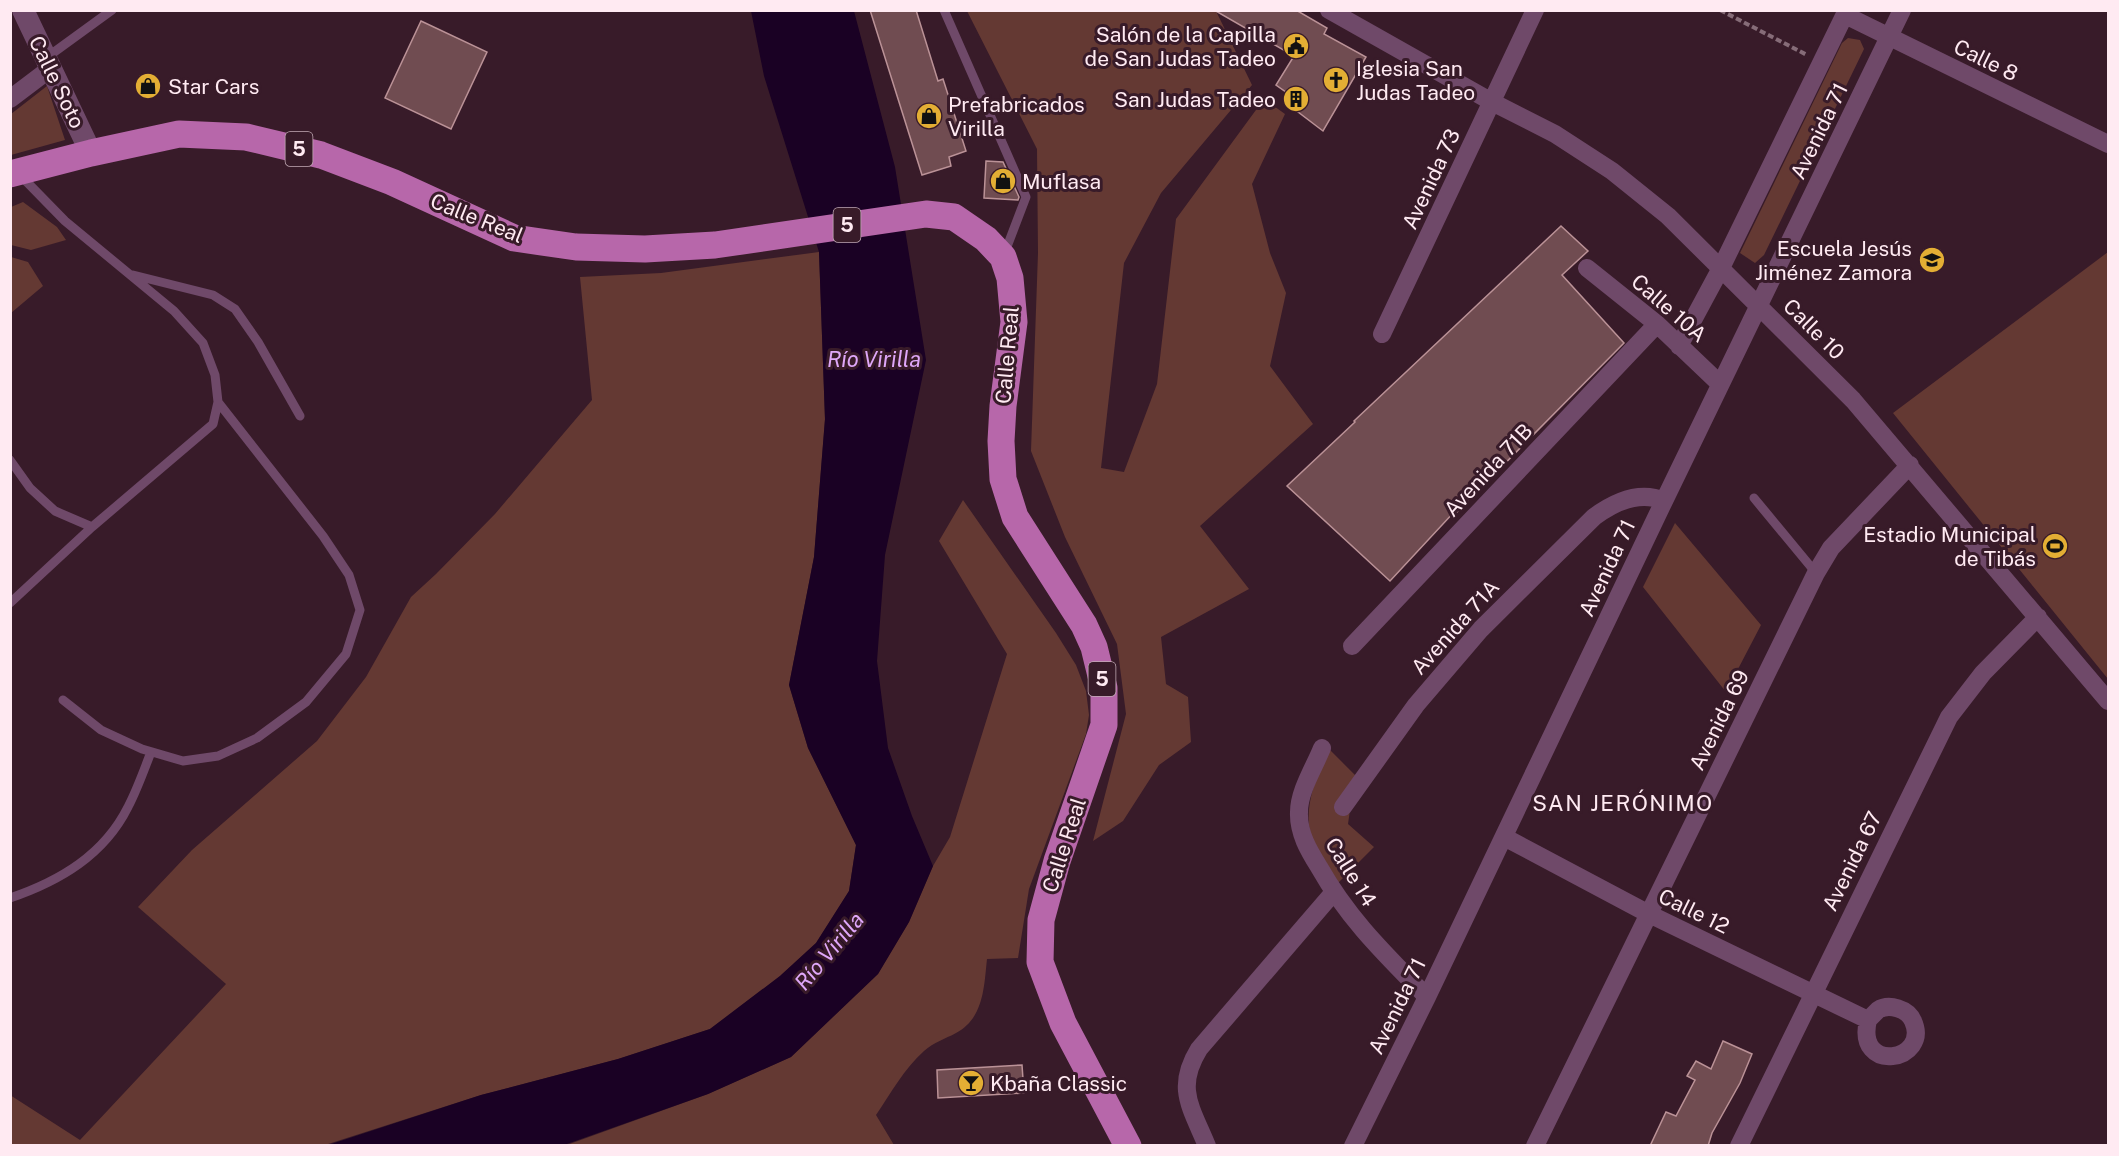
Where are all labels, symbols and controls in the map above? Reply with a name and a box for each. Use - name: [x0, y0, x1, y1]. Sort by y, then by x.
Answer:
- place label: Salón de la Capilla de San Judas Tadeo: [1085, 22, 1276, 71]
- public building icon: Salón de la Capilla de San Judas Tadeo: [1281, 31, 1311, 61]
- street label: Calle Soto: [24, 32, 90, 132]
- street label: Calle 8: [1950, 34, 2022, 86]
- place label: Iglesia San Judas Tadeo: [1356, 56, 1475, 105]
- church icon: Iglesia San Judas Tadeo: [1321, 65, 1351, 95]
- shop icon: Star Cars: [133, 71, 163, 101]
- place label: Star Cars: [168, 74, 259, 99]
- street label: Avenida 71: [1785, 79, 1853, 183]
- building icon: San Judas Tadeo: [1281, 84, 1311, 114]
- place label: San Judas Tadeo: [1114, 87, 1276, 112]
- place label: Prefabricados Virilla: [948, 92, 1085, 141]
- shop icon: Prefabricados Virilla: [914, 101, 944, 131]
- street label: Avenida 73: [1397, 125, 1465, 233]
- road number: 5: [286, 132, 312, 166]
- shop icon: Muflasa: [988, 166, 1018, 196]
- place label: Muflasa: [1022, 169, 1101, 194]
- street label: Calle Real: [427, 188, 527, 248]
- road number: 5: [834, 208, 860, 242]
- place label: Escuela Jesús Jiménez Zamora: [1755, 236, 1912, 285]
- school or university icon: Escuela Jesús Jiménez Zamora: [1917, 245, 1947, 275]
- street label: Calle 10A: [1626, 269, 1712, 347]
- street label: Calle 10: [1778, 293, 1850, 365]
- street label: Calle Real: [990, 305, 1024, 405]
- water label: Río Virilla: [827, 346, 921, 372]
- street label: Avenida 71B: [1439, 418, 1537, 522]
- street label: Avenida 71: [1574, 516, 1640, 620]
- place label: Estadio Municipal de Tibás: [1863, 522, 2036, 571]
- sports icon: Estadio Municipal de Tibás: [2040, 531, 2070, 561]
- street label: Avenida 71A: [1406, 574, 1504, 680]
- road number: 5: [1088, 662, 1116, 696]
- street label: Avenida 69: [1684, 666, 1754, 774]
- district label: SAN JERÓNIMO: [1532, 789, 1714, 816]
- street label: Calle Real: [1037, 794, 1091, 896]
- street label: Avenida 67: [1817, 807, 1887, 915]
- street label: Calle 14: [1320, 833, 1382, 911]
- street label: Calle 12: [1654, 883, 1734, 939]
- water label: Río Virilla: [789, 907, 869, 995]
- street label: Avenida 71: [1363, 954, 1431, 1058]
- bar icon: Kbaña Classic: [956, 1068, 986, 1098]
- place label: Kbaña Classic: [990, 1071, 1127, 1096]

